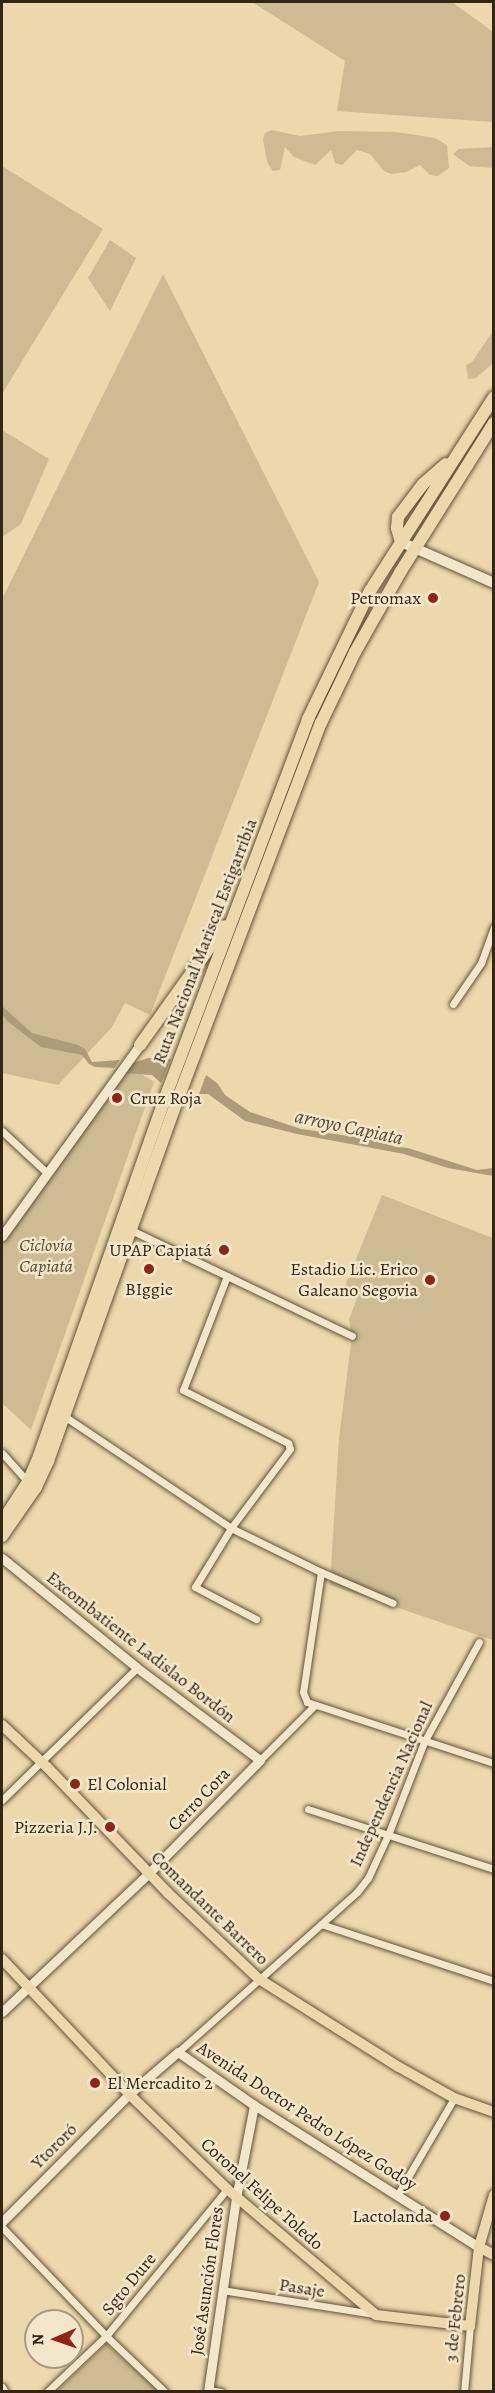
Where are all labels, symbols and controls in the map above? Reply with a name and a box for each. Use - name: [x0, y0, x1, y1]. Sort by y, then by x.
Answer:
- place label: Petromax: [350, 587, 421, 609]
- marker: Petromax: [426, 591, 440, 605]
- street label: Ruta Nacional Mariscal Estigarribia: [148, 815, 262, 1067]
- place label: Cruz Roja: [130, 1087, 202, 1109]
- marker: Cruz Roja: [108, 1089, 126, 1107]
- water label: arroyo Capiata: [293, 1104, 405, 1150]
- park label: Ciclovía Capiatá: [19, 1235, 73, 1278]
- place label: UPAP Capiatá: [109, 1239, 212, 1261]
- marker: UPAP Capiatá: [217, 1243, 231, 1257]
- place label: Estadio Lic. Erico Galeano Segovia: [290, 1259, 418, 1302]
- marker: BIggie: [142, 1262, 156, 1276]
- marker: Estadio Lic. Erico Galeano Segovia: [423, 1273, 437, 1287]
- place label: BIggie: [125, 1278, 173, 1300]
- street label: Excombatiente Ladislao Bordón: [42, 1567, 240, 1727]
- street label: Independencia Nacional: [345, 1698, 437, 1870]
- street label: Cerro Cora: [163, 1763, 235, 1835]
- place label: El Colonial: [87, 1773, 167, 1795]
- marker: El Colonial: [68, 1777, 82, 1791]
- place label: Pizzeria J.J.: [14, 1816, 98, 1838]
- marker: Pizzeria J.J.: [103, 1820, 117, 1834]
- street label: Comandante Barrero: [147, 1846, 273, 1970]
- street label: Avenida Doctor Pedro López Godoy: [193, 2037, 421, 2195]
- place label: El Mercadito 2: [107, 2072, 213, 2094]
- marker: El Mercadito 2: [88, 2076, 102, 2090]
- street label: Ytororó: [27, 2119, 81, 2173]
- street label: Coronel Felipe Toledo: [196, 2133, 328, 2255]
- street label: José Asunción Flores: [186, 2205, 228, 2357]
- place label: Lactolanda: [352, 2205, 433, 2227]
- marker: Lactolanda: [438, 2209, 452, 2223]
- street label: Sgto Dure: [97, 2248, 161, 2320]
- street label: 3 de Febrero: [440, 2273, 470, 2363]
- street label: Pasaje: [278, 2274, 326, 2302]
- north arrow: [24, 2309, 84, 2369]
- text: N: [27, 2333, 49, 2346]

